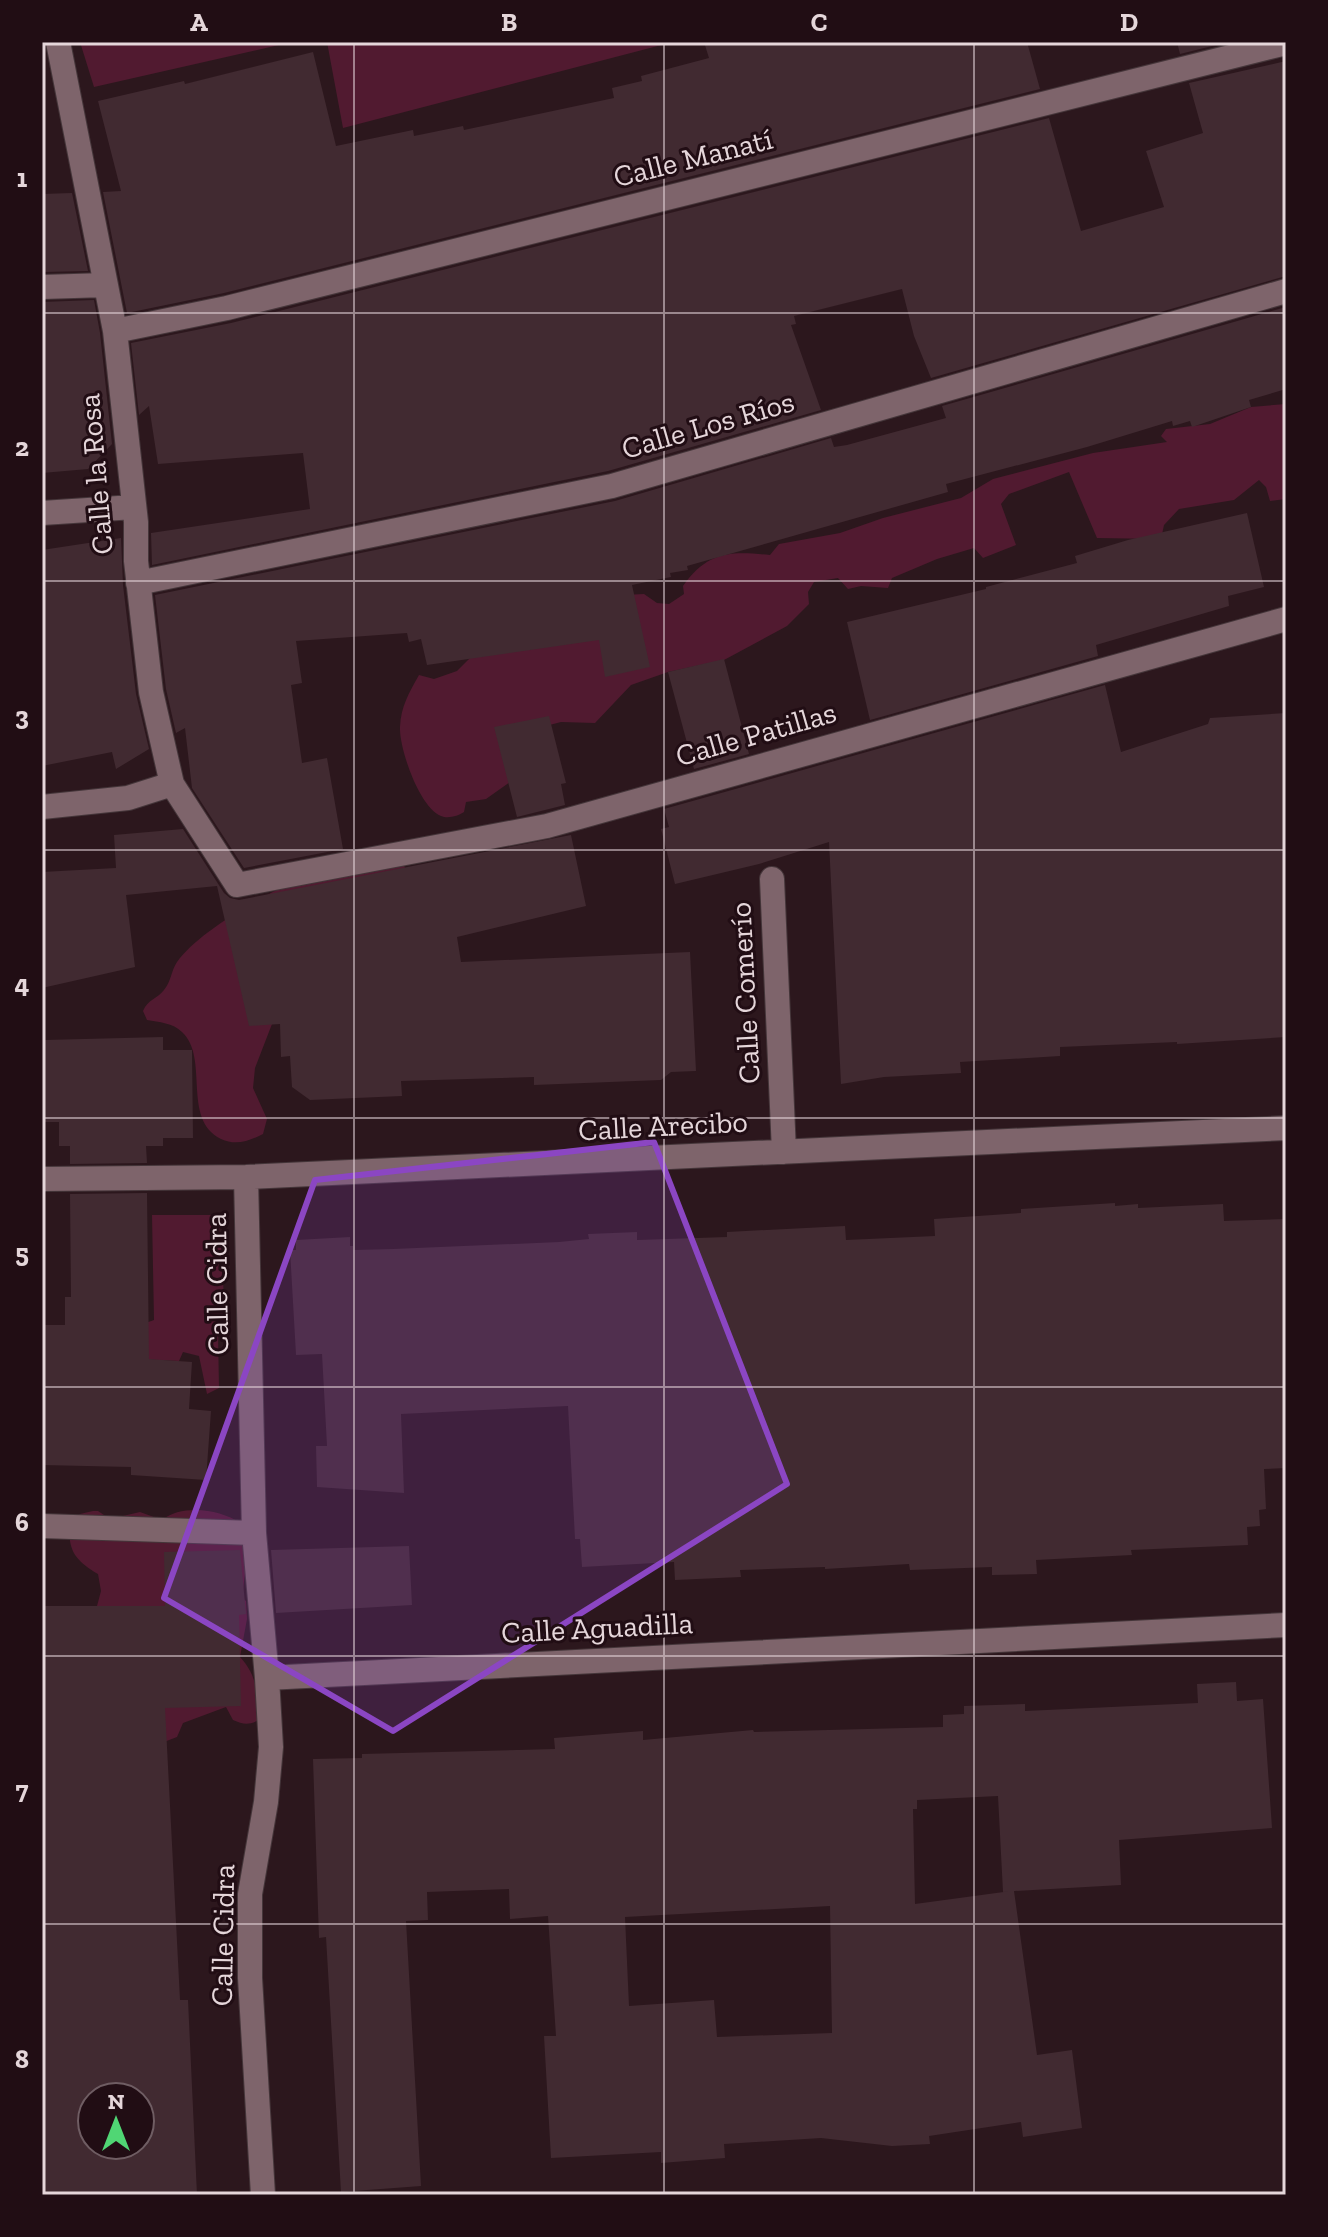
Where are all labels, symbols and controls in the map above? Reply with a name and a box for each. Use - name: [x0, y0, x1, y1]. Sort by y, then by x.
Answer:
- text: A: [190, 6, 208, 38]
- text: B: [501, 6, 517, 38]
- text: C: [811, 6, 827, 38]
- text: D: [1120, 6, 1138, 38]
- street label: Calle Manatí: [610, 121, 776, 195]
- text: 1: [17, 162, 28, 194]
- street label: Calle Los Ríos: [618, 383, 798, 467]
- street label: Calle la Rosa: [71, 392, 121, 556]
- text: 2: [15, 431, 29, 463]
- street label: Calle Patillas: [672, 694, 840, 774]
- text: 3: [15, 700, 29, 732]
- street label: Calle Comerío: [722, 901, 768, 1085]
- text: 4: [15, 968, 30, 1000]
- street label: Calle Arecibo: [577, 1104, 749, 1148]
- street label: Calle Cidra: [198, 1213, 236, 1355]
- text: 5: [15, 1237, 29, 1269]
- text: 6: [15, 1506, 29, 1538]
- street label: Calle Aguadilla: [500, 1605, 694, 1651]
- text: 7: [16, 1774, 29, 1806]
- street label: Calle Cidra: [204, 1864, 242, 2006]
- text: 8: [15, 2043, 29, 2075]
- north arrow: [76, 2081, 156, 2161]
- text: N: [108, 2088, 125, 2115]

